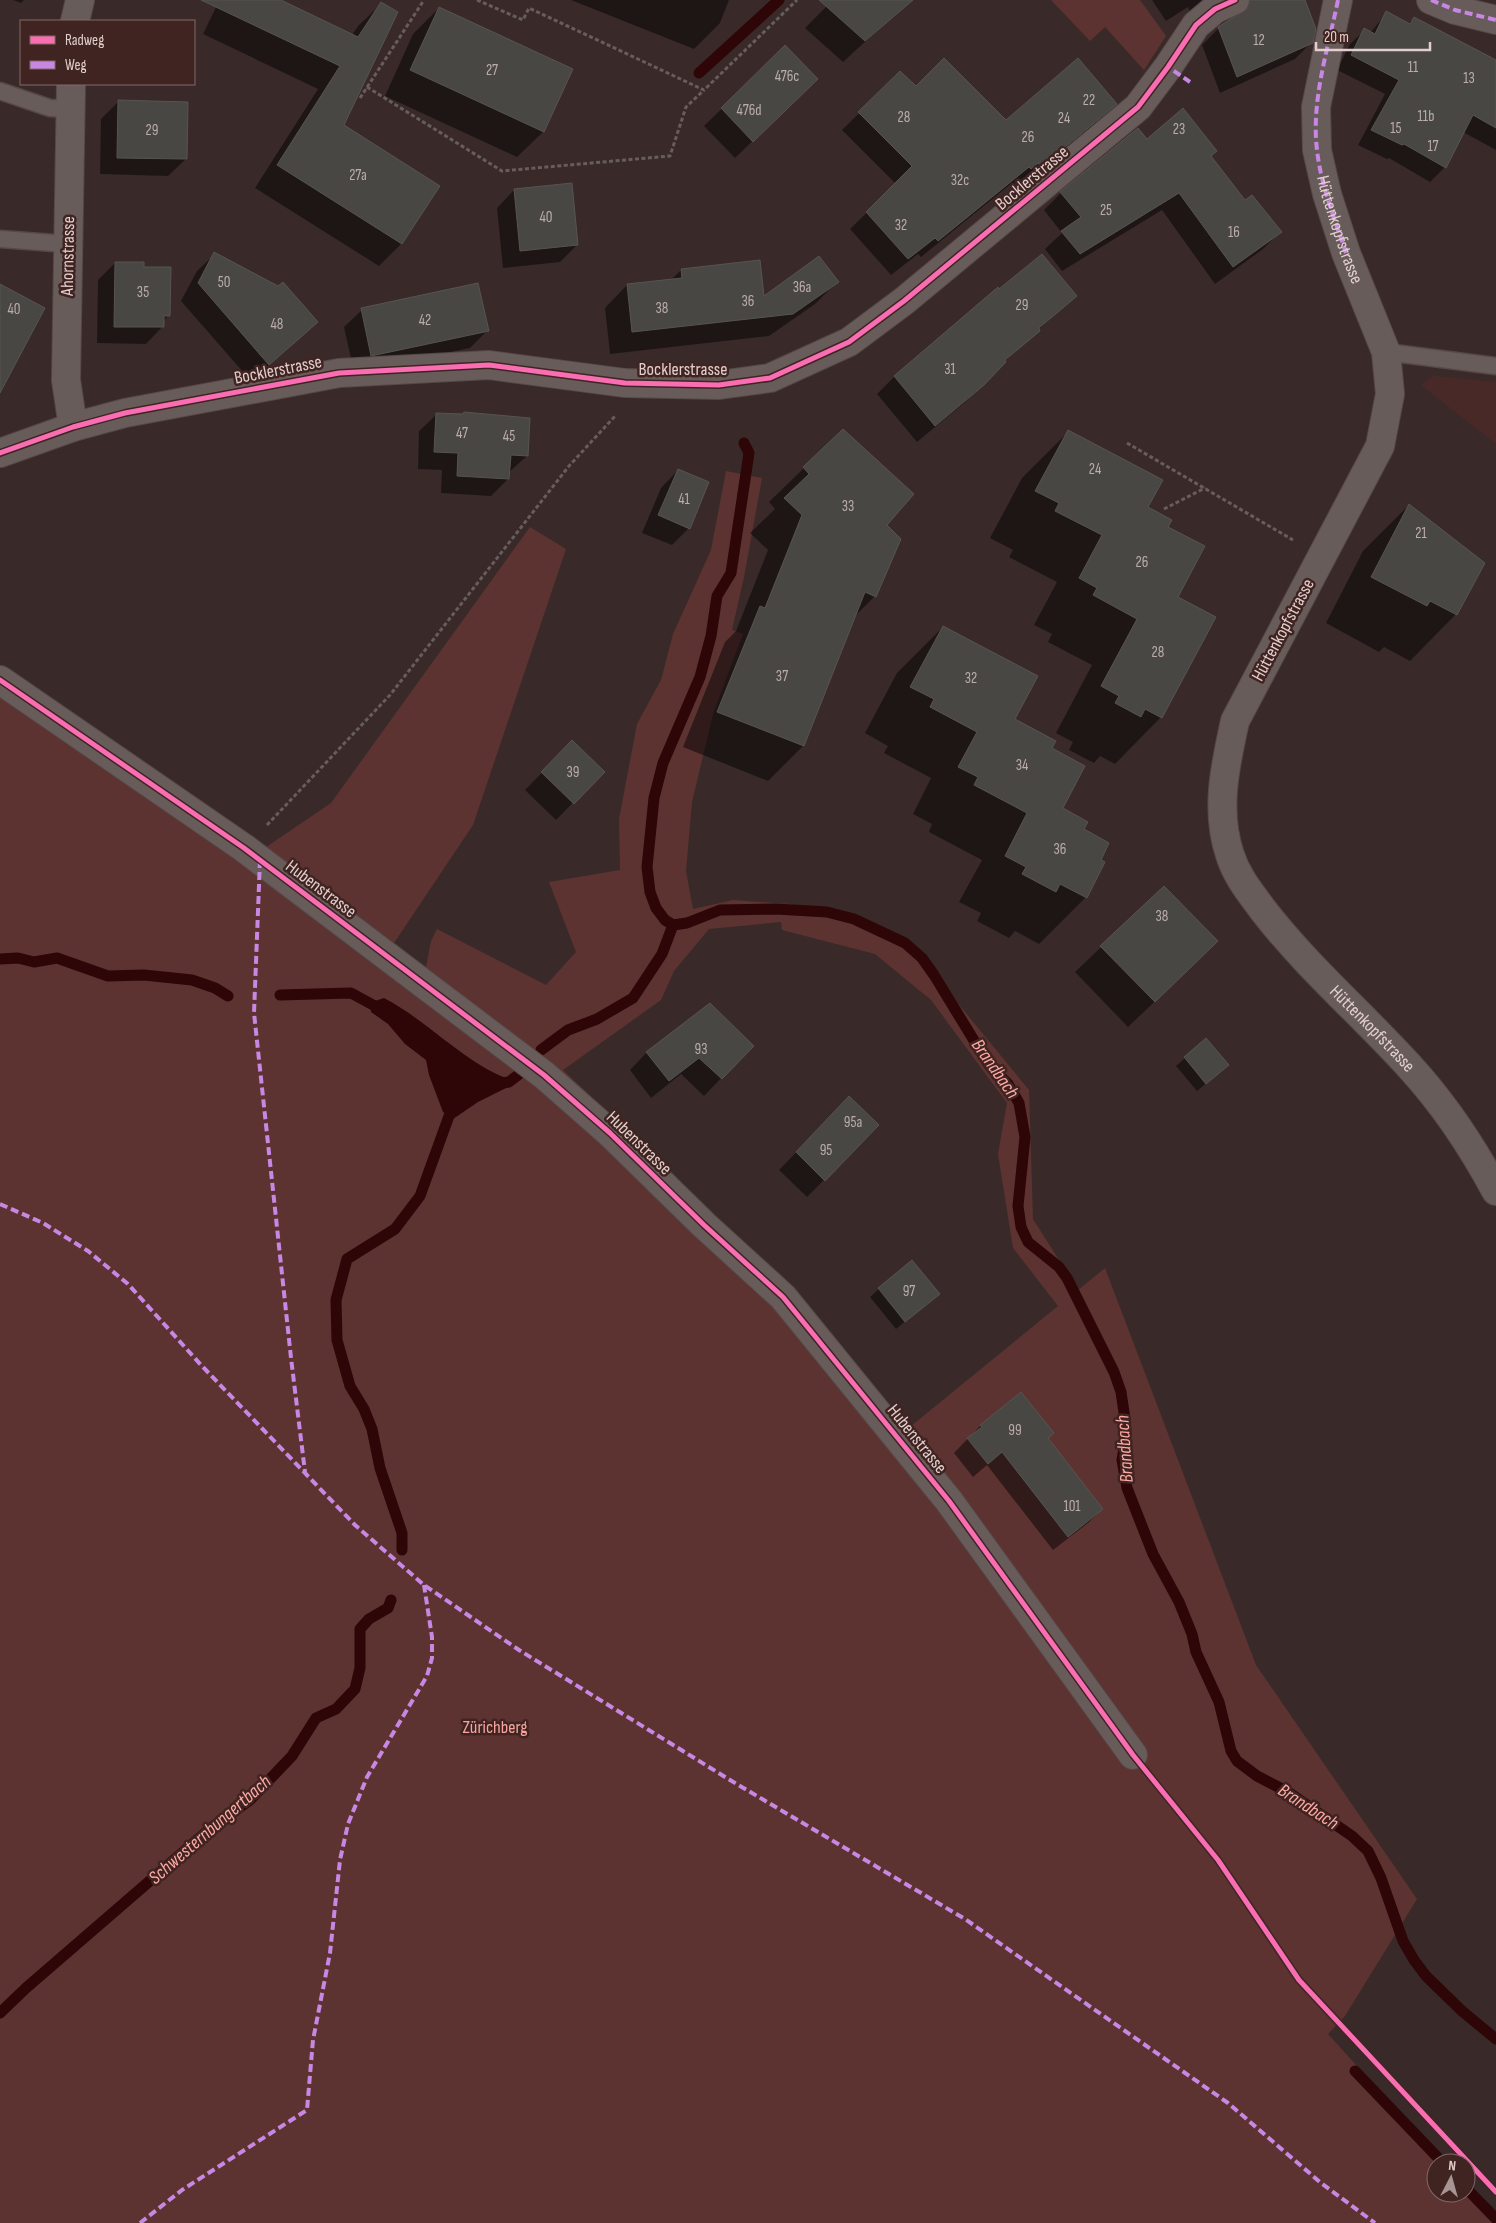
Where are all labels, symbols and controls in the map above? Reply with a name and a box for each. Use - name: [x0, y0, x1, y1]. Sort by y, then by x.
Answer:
- legend: [20, 20, 195, 85]
- scale bar: [1316, 20, 1430, 52]
- text: 20 m: [1324, 28, 1349, 47]
- text: Radweg: [65, 31, 104, 50]
- house number: 12: [1253, 31, 1265, 50]
- text: Weg: [65, 56, 87, 75]
- house number: 11: [1408, 58, 1419, 77]
- house number: 27: [486, 61, 498, 80]
- house number: 476c: [775, 67, 799, 86]
- house number: 13: [1463, 69, 1475, 88]
- house number: 22: [1083, 91, 1095, 110]
- house number: 476d: [737, 101, 761, 120]
- house number: 11b: [1418, 107, 1434, 126]
- house number: 28: [898, 108, 910, 127]
- house number: 24: [1058, 109, 1070, 128]
- house number: 15: [1390, 119, 1402, 138]
- house number: 23: [1173, 120, 1185, 139]
- house number: 29: [146, 121, 158, 140]
- house number: 26: [1022, 128, 1034, 147]
- house number: 17: [1427, 137, 1439, 156]
- street label: Bocklerstrasse: [991, 141, 1073, 215]
- house number: 27a: [349, 166, 367, 185]
- house number: 32c: [951, 171, 969, 190]
- street label: Hüttenkopfstrasse: [1313, 173, 1368, 287]
- house number: 25: [1100, 201, 1112, 220]
- house number: 40: [540, 208, 552, 227]
- street label: Ahornstrasse: [57, 216, 79, 297]
- house number: 32: [895, 216, 907, 235]
- house number: 16: [1228, 223, 1240, 242]
- house number: 50: [218, 273, 230, 292]
- house number: 36a: [793, 278, 812, 297]
- house number: 35: [137, 283, 149, 302]
- house number: 36: [742, 292, 754, 311]
- house number: 29: [1016, 296, 1028, 315]
- house number: 38: [656, 299, 668, 318]
- house number: 40: [8, 300, 20, 319]
- house number: 42: [419, 311, 431, 330]
- house number: 48: [271, 315, 283, 334]
- street label: Bocklerstrasse: [232, 351, 324, 389]
- street label: Bocklerstrasse: [639, 359, 727, 380]
- house number: 31: [944, 360, 957, 379]
- house number: 47: [456, 424, 468, 443]
- house number: 45: [503, 427, 515, 446]
- house number: 24: [1089, 460, 1101, 479]
- house number: 41: [678, 490, 691, 509]
- house number: 33: [842, 497, 854, 516]
- house number: 21: [1415, 524, 1427, 543]
- house number: 26: [1136, 553, 1148, 572]
- street label: Hüttenkopfstrasse: [1247, 575, 1319, 685]
- house number: 28: [1152, 643, 1164, 662]
- house number: 37: [776, 667, 788, 686]
- house number: 32: [965, 669, 977, 688]
- house number: 34: [1016, 756, 1028, 775]
- house number: 39: [567, 763, 579, 782]
- house number: 36: [1054, 840, 1066, 859]
- street label: Hubenstrasse: [282, 856, 360, 922]
- house number: 38: [1156, 907, 1168, 926]
- street label: Hüttenkopfstrasse: [1326, 981, 1420, 1076]
- water label: Brandbach: [966, 1035, 1024, 1103]
- house number: 93: [695, 1040, 707, 1059]
- street label: Hubenstrasse: [602, 1107, 676, 1179]
- house number: 95a: [844, 1113, 862, 1132]
- house number: 95: [820, 1141, 832, 1160]
- house number: 97: [903, 1282, 915, 1301]
- street label: Hubenstrasse: [883, 1400, 951, 1478]
- water label: Brandbach: [1111, 1414, 1139, 1484]
- house number: 99: [1008, 1421, 1022, 1440]
- house number: 101: [1063, 1497, 1081, 1516]
- park label: Zürichberg: [463, 1717, 527, 1738]
- water label: Schwesternbungertbach: [144, 1771, 276, 1889]
- water label: Brandbach: [1273, 1779, 1343, 1835]
- north arrow: [1426, 2153, 1476, 2203]
- text: N: [1448, 2157, 1457, 2174]

